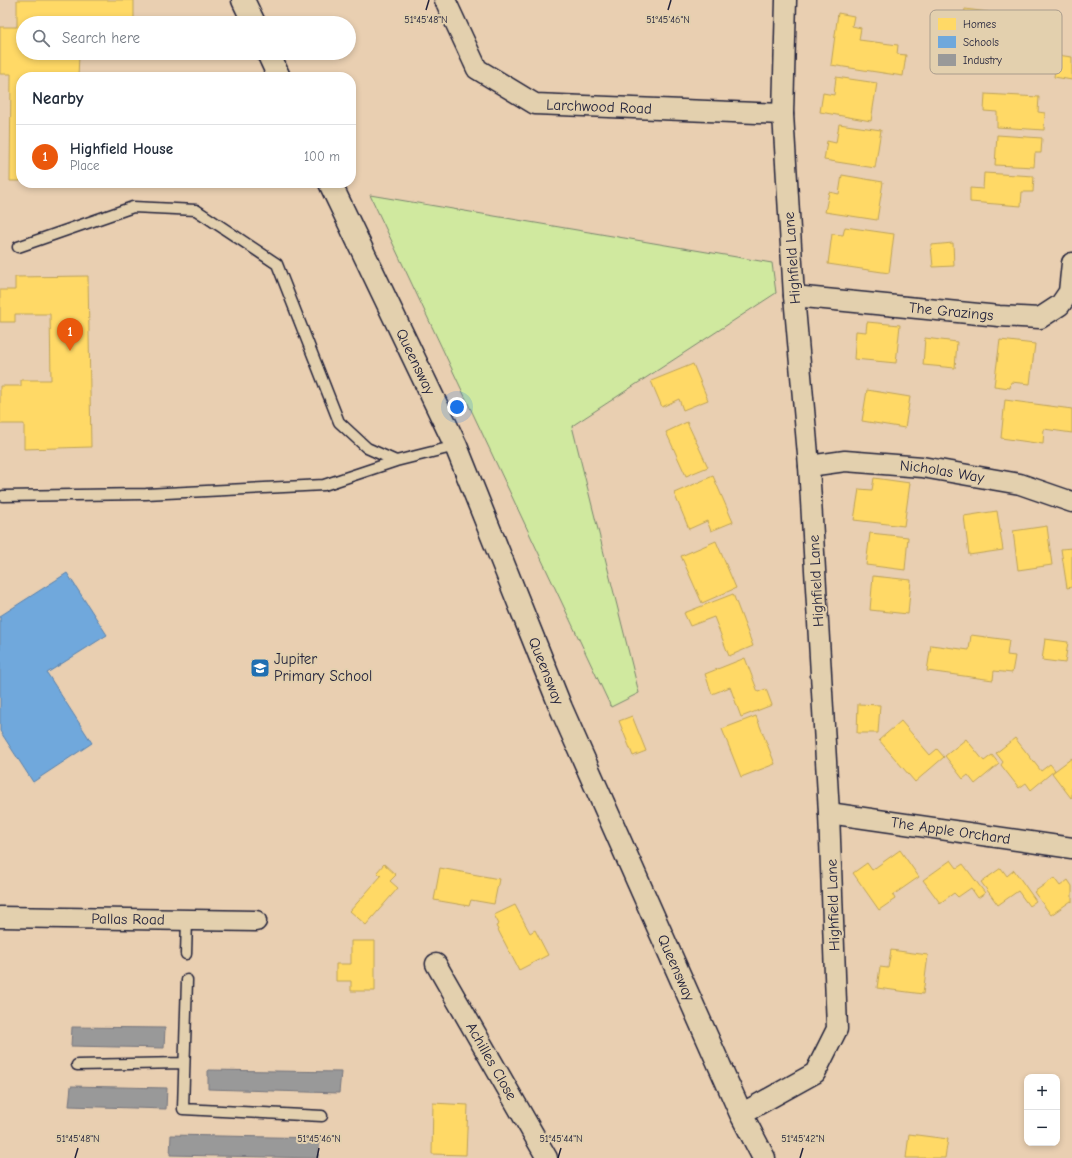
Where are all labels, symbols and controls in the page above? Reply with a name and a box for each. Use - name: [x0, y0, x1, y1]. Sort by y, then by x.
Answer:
- legend: [930, 10, 1062, 74]
- text: 51°45'48"N: [404, 14, 448, 26]
- text: 51°45'46"N: [646, 14, 690, 26]
- search box: [16, 16, 356, 60]
- text: Homes: [963, 18, 996, 31]
- icon: search: [30, 27, 52, 49]
- text: Search here: [62, 29, 140, 47]
- text: Schools: [963, 36, 999, 49]
- text: Industry: [963, 54, 1002, 67]
- text: Nearby: [32, 89, 83, 108]
- street label: Larchwood Road: [546, 95, 652, 118]
- text: Highfield House: [70, 140, 173, 158]
- text: 1: [42, 149, 48, 164]
- text: 100 m: [304, 149, 340, 164]
- text: Place: [70, 158, 100, 173]
- street label: Highfield Lane: [780, 211, 804, 305]
- street label: The Grazings: [908, 298, 994, 324]
- pin: 1: [57, 318, 83, 351]
- street label: Queensway: [392, 326, 439, 398]
- your location: [447, 397, 467, 417]
- street label: Nicholas Way: [899, 456, 986, 487]
- street label: Highfield Lane: [805, 534, 827, 628]
- street label: Queensway: [525, 635, 568, 708]
- place label: Jupiter Primary School: [274, 650, 372, 685]
- school or university icon: Jupiter Primary School: [249, 657, 271, 679]
- street label: The Apple Orchard: [890, 813, 1012, 848]
- street label: Highfield Lane: [822, 858, 844, 951]
- street label: Pallas Road: [91, 909, 165, 929]
- street label: Queensway: [654, 932, 699, 1004]
- street label: Achilles Close: [462, 1019, 521, 1104]
- map controls: [1024, 1074, 1060, 1146]
- button: +: [1024, 1074, 1060, 1110]
- button: −: [1024, 1110, 1060, 1146]
- text: 51°45'48"N: [56, 1133, 100, 1145]
- text: 51°45'46"N: [297, 1133, 341, 1145]
- text: 51°45'44"N: [539, 1133, 583, 1145]
- text: 51°45'42"N: [781, 1133, 825, 1145]

